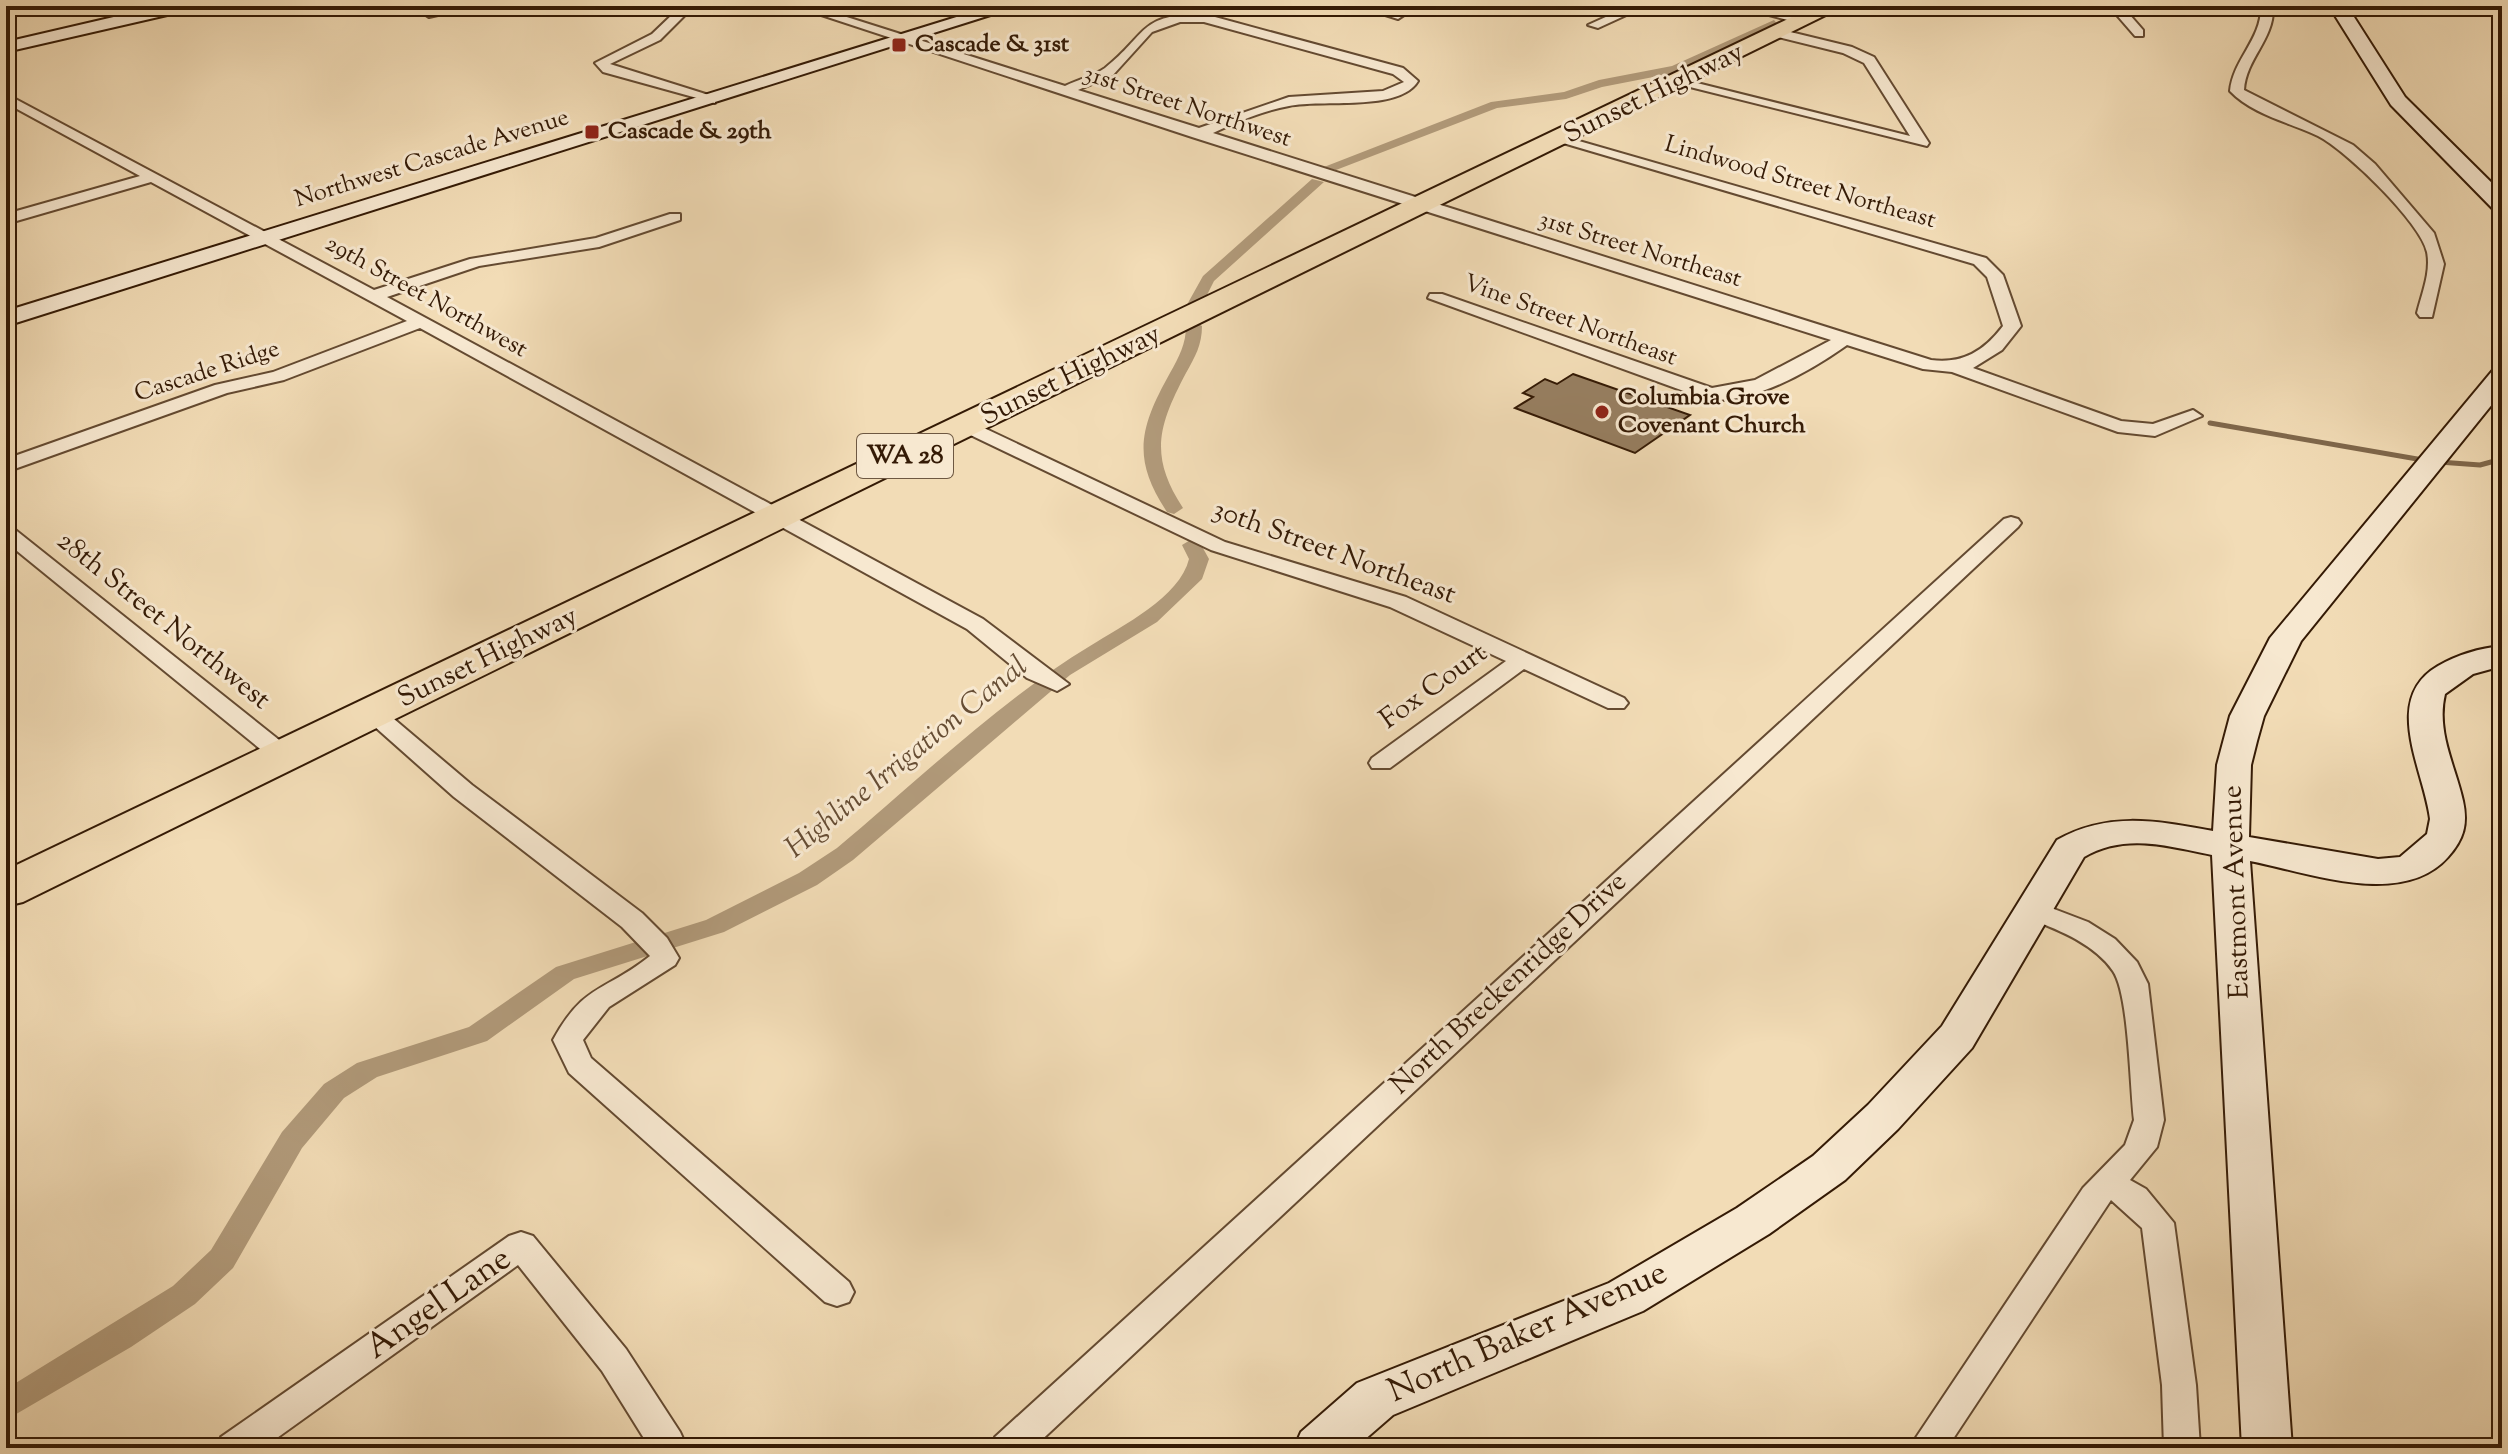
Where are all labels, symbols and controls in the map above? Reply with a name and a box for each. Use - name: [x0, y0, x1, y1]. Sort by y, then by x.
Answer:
- place label: Cascade & 31st: [915, 28, 1070, 62]
- street label: Sunset Highway: [1557, 33, 1751, 155]
- marker: Cascade & 31st: [890, 36, 908, 54]
- street label: 31st Street Northwest: [1079, 57, 1295, 157]
- street label: Northwest Cascade Avenue: [291, 101, 573, 217]
- place label: Cascade & 29th: [608, 115, 773, 149]
- marker: Cascade & 29th: [583, 123, 601, 141]
- street label: Lindwood Street Northeast: [1660, 128, 1940, 238]
- street label: 31st Street Northeast: [1534, 203, 1746, 297]
- street label: 29th Street Northwest: [319, 227, 533, 367]
- street label: Vine Street Northeast: [1458, 267, 1682, 375]
- street label: Sunset Highway: [974, 315, 1168, 437]
- street label: Cascade Ridge: [130, 333, 284, 411]
- place label: Columbia Grove Covenant Church: [1618, 381, 1806, 443]
- marker: Columbia Grove Covenant Church: [1593, 403, 1611, 421]
- road number: WA 28: [857, 434, 953, 478]
- street label: 30th Street Northeast: [1207, 490, 1462, 616]
- street label: 28th Street Northwest: [48, 522, 279, 720]
- street label: Sunset Highway: [391, 597, 585, 719]
- street label: Fox Court: [1372, 634, 1497, 740]
- water label: Highline Irrigation Canal: [776, 647, 1038, 869]
- street label: Eastmont Avenue: [2213, 784, 2261, 1000]
- street label: North Breckenridge Drive: [1382, 863, 1636, 1105]
- street label: Angel Lane: [356, 1236, 522, 1372]
- street label: North Baker Avenue: [1380, 1249, 1676, 1417]

